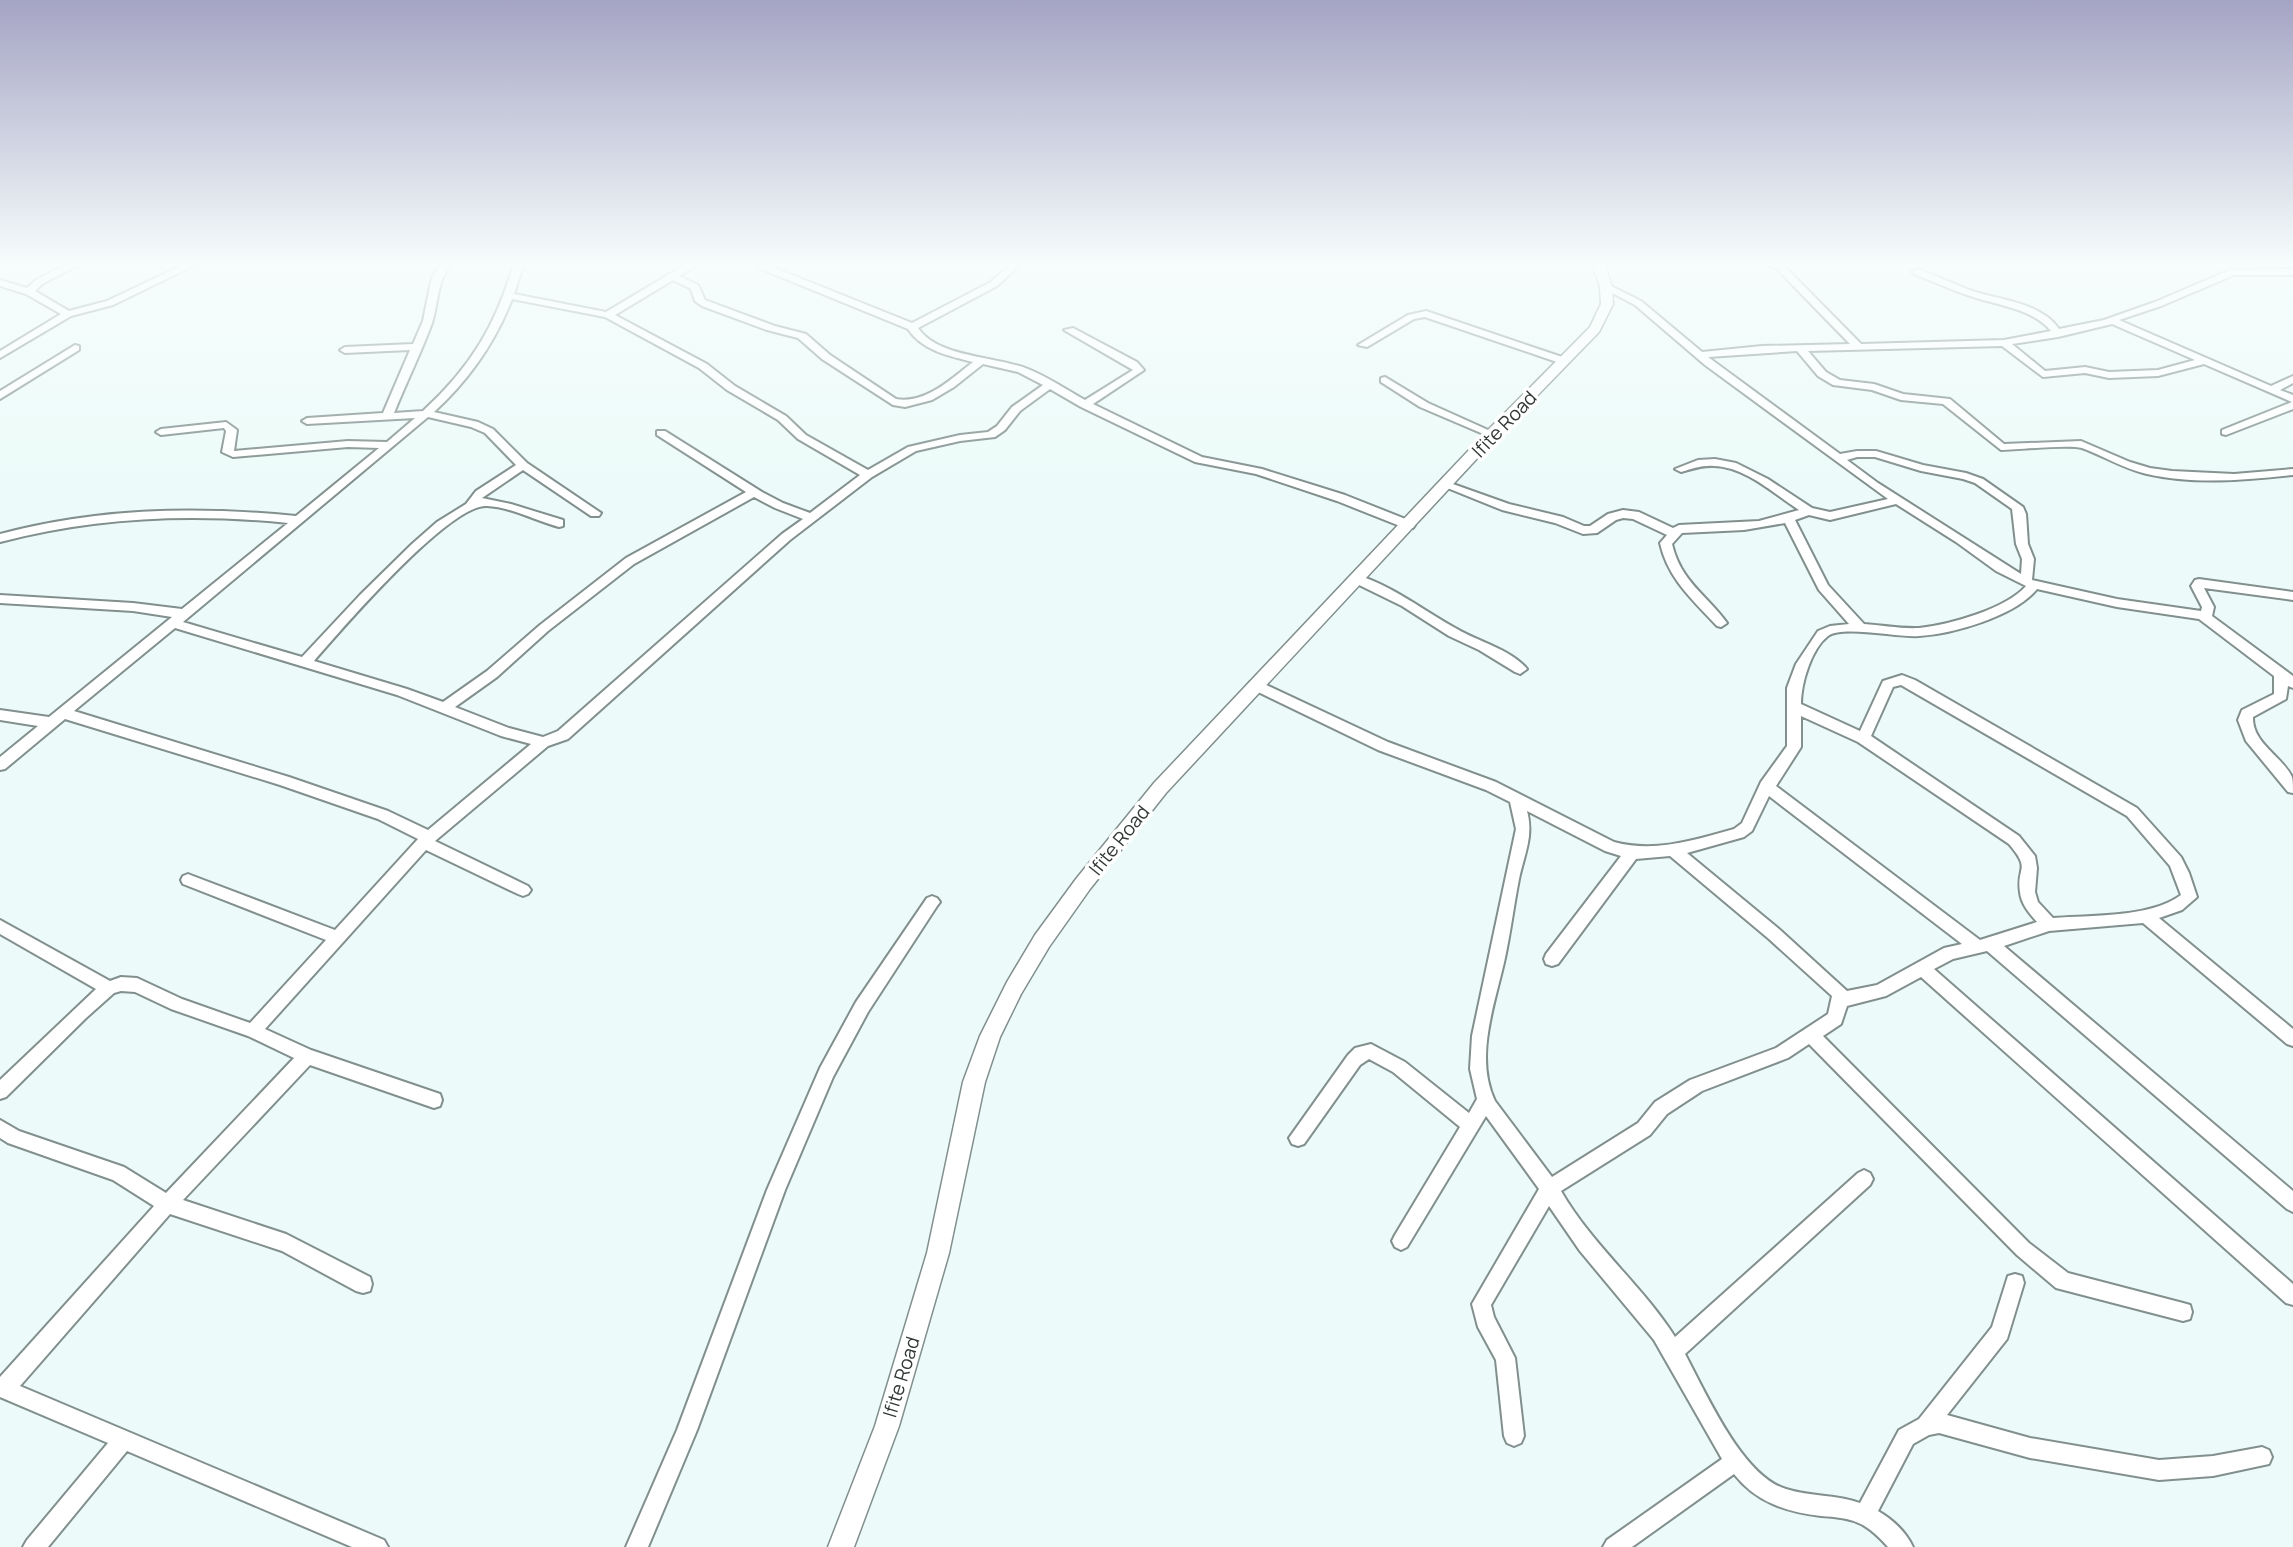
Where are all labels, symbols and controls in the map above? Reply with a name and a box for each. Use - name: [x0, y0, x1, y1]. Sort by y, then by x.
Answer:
- street label: Ifite Road: [1466, 385, 1542, 463]
- street label: Ifite Road: [1083, 800, 1155, 880]
- street label: Ifite Road: [876, 1333, 926, 1421]

